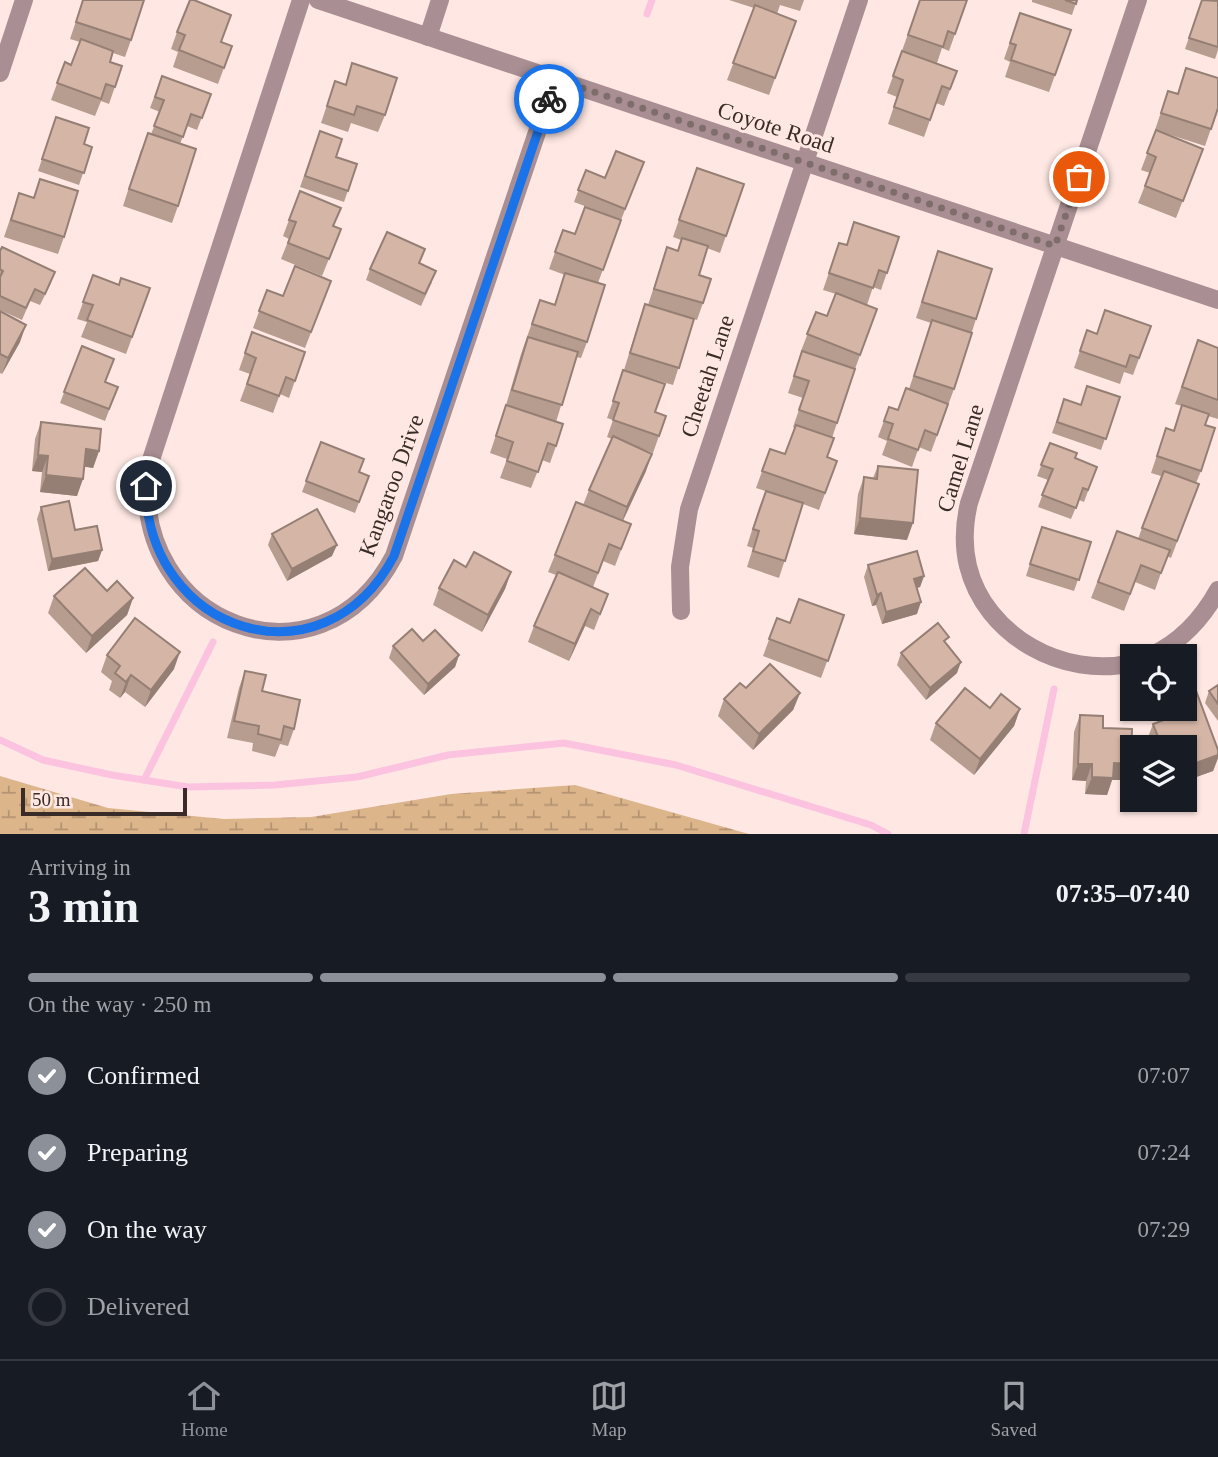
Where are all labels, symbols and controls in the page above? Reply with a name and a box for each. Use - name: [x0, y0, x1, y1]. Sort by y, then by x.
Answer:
- courier: [514, 64, 584, 134]
- icon: bike: [530, 80, 568, 118]
- street label: Coyote Road: [715, 97, 838, 158]
- pin: [1049, 147, 1109, 207]
- icon: bag: [1060, 158, 1098, 196]
- street label: Cheetah Lane: [676, 312, 739, 440]
- street label: Camel Lane: [932, 401, 989, 515]
- street label: Kangaroo Drive: [354, 411, 429, 559]
- pin: [116, 456, 176, 516]
- icon: home: [127, 467, 165, 505]
- map controls: [1120, 644, 1197, 812]
- button: locate: [1120, 644, 1197, 721]
- button: layers: [1120, 735, 1197, 812]
- scale bar: [21, 785, 187, 817]
- text: 50 m: [32, 789, 71, 810]
- text: Arriving in: [28, 855, 131, 880]
- text: 07:35–07:40: [1056, 879, 1190, 908]
- text: 3 min: [28, 881, 139, 932]
- text: On the way · 250 m: [28, 992, 211, 1017]
- icon: check: [28, 1057, 66, 1095]
- text: Confirmed: [87, 1061, 200, 1090]
- text: 07:07: [1138, 1063, 1190, 1088]
- icon: check: [28, 1134, 66, 1172]
- text: Preparing: [87, 1138, 188, 1167]
- text: 07:24: [1138, 1140, 1190, 1165]
- icon: check: [28, 1211, 66, 1249]
- text: On the way: [87, 1215, 207, 1244]
- text: 07:29: [1138, 1217, 1190, 1242]
- text: Delivered: [87, 1292, 190, 1321]
- tab: Home: [181, 1377, 228, 1441]
- tab: Map: [590, 1377, 628, 1441]
- tab: Saved: [990, 1377, 1037, 1441]

